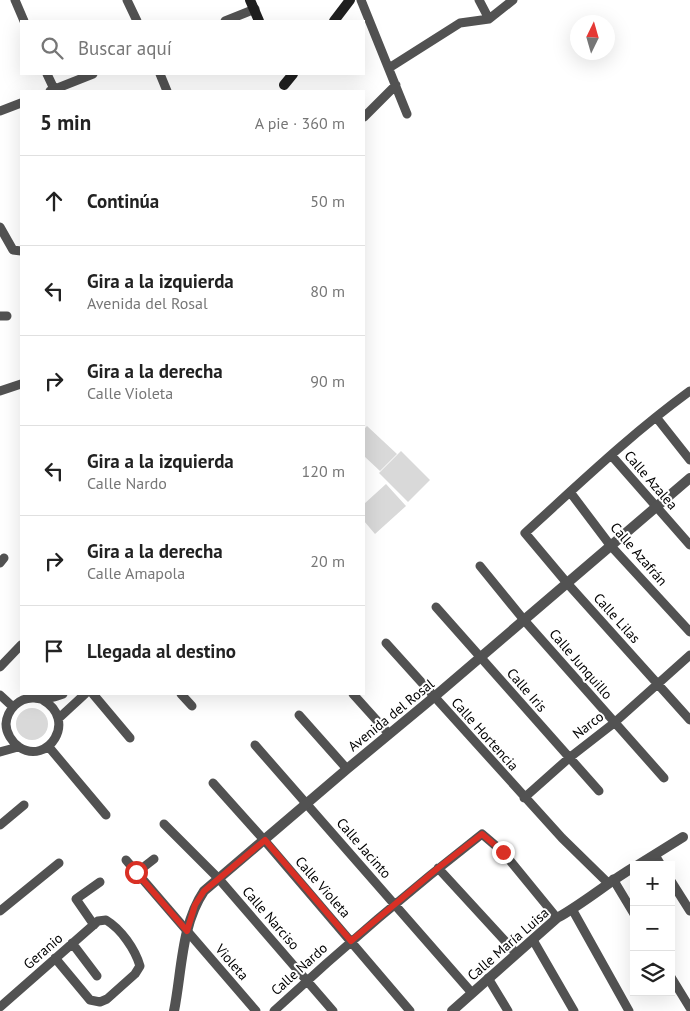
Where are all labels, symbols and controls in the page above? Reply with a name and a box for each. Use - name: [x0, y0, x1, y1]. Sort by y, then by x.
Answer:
- north arrow: [570, 15, 615, 60]
- search box: [20, 20, 365, 75]
- icon: search: [38, 34, 66, 62]
- text: Buscar aquí: [78, 36, 172, 60]
- text: 5 min: [40, 109, 91, 136]
- text: A pie · 360 m: [255, 113, 345, 133]
- icon: ahead: [40, 187, 68, 215]
- text: Continúa: [87, 189, 159, 213]
- text: 50 m: [310, 191, 345, 211]
- text: Gira a la izquierda: [87, 269, 234, 293]
- icon: left: [40, 277, 68, 305]
- text: 80 m: [310, 281, 345, 301]
- text: Avenida del Rosal: [87, 293, 208, 313]
- text: Gira a la derecha: [87, 359, 223, 383]
- icon: right: [40, 367, 68, 395]
- text: 90 m: [310, 371, 345, 391]
- text: Calle Violeta: [87, 383, 173, 403]
- street label: Calle Azalea: [620, 447, 682, 513]
- text: Gira a la izquierda: [87, 449, 234, 473]
- icon: left: [40, 457, 68, 485]
- text: 120 m: [302, 461, 345, 481]
- text: Calle Nardo: [87, 473, 167, 493]
- street label: Calle Azafrán: [607, 519, 671, 589]
- text: Gira a la derecha: [87, 539, 223, 563]
- icon: right: [40, 547, 68, 575]
- text: 20 m: [310, 551, 345, 571]
- text: Calle Amapola: [87, 563, 185, 583]
- street label: Calle Lilas: [590, 589, 644, 647]
- street label: Calle Junquillo: [546, 625, 616, 703]
- icon: arrive: [40, 637, 68, 665]
- text: Llegada al destino: [87, 639, 236, 663]
- street label: Calle Iris: [503, 664, 551, 716]
- street label: Avenida del Rosal: [344, 675, 438, 755]
- street label: Calle Hortencia: [447, 694, 523, 774]
- street label: Narco: [569, 707, 607, 743]
- street label: Calle Jacinto: [333, 814, 395, 882]
- route end: [492, 841, 515, 864]
- street label: Calle Violeta: [291, 853, 355, 921]
- route start: [125, 861, 148, 884]
- map controls: [630, 861, 675, 996]
- button: +: [630, 861, 675, 906]
- street label: Calle Narciso: [239, 883, 303, 953]
- street label: Calle María Luisa: [464, 904, 552, 984]
- button: −: [630, 906, 675, 951]
- street label: Geranio: [20, 929, 66, 973]
- street label: Violeta: [211, 939, 253, 984]
- street label: Calle Nardo: [267, 939, 331, 999]
- button: layers: [630, 951, 675, 996]

